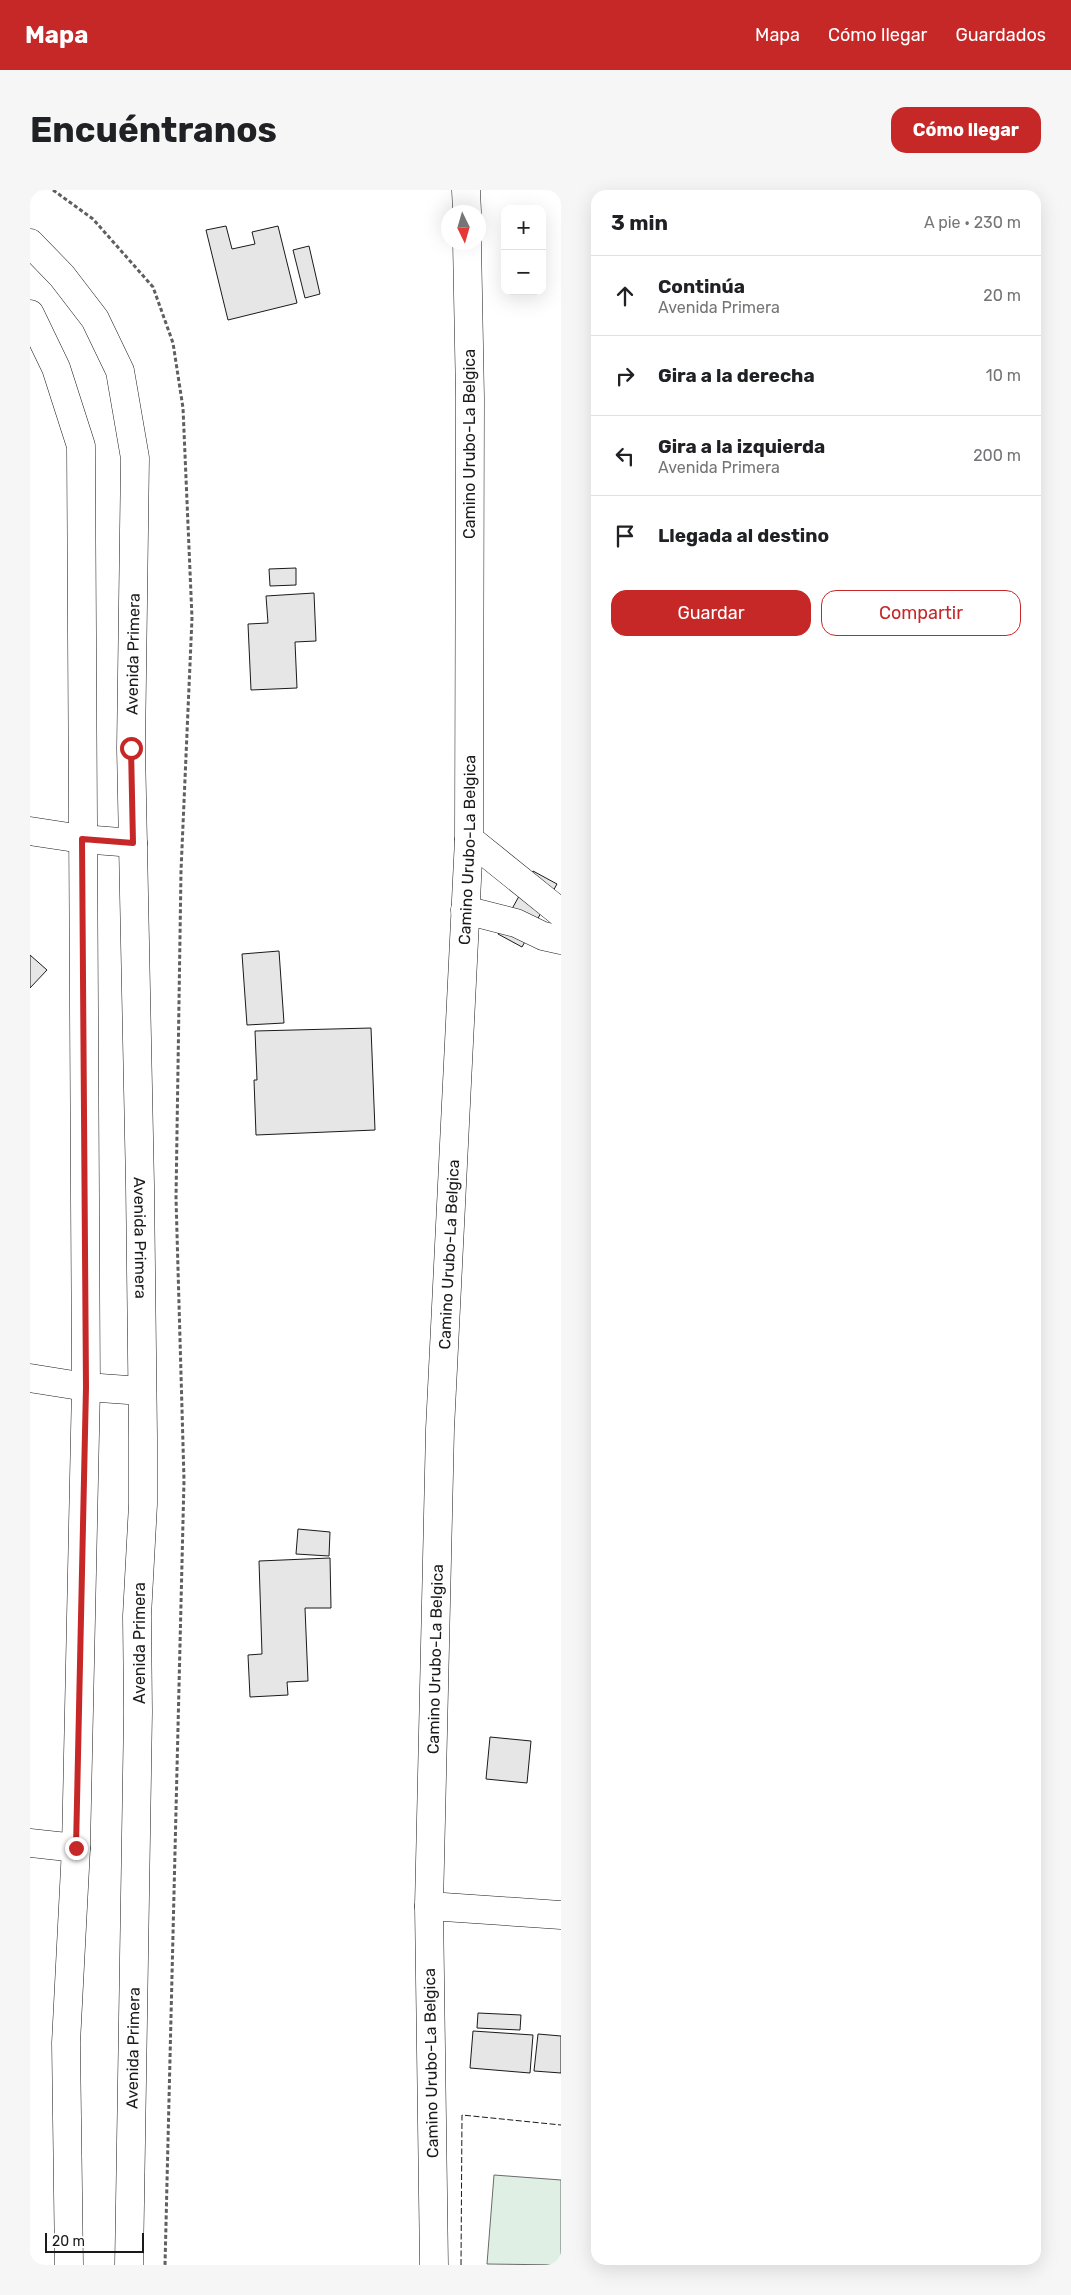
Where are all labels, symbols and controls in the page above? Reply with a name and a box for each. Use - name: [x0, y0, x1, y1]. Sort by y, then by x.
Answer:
- text: Mapa: [25, 21, 88, 49]
- text: Mapa: [755, 24, 800, 46]
- text: Cómo llegar: [828, 24, 927, 46]
- text: Guardados: [955, 24, 1046, 46]
- button: Cómo llegar: [891, 107, 1041, 153]
- text: Encuéntranos: [30, 109, 277, 151]
- north arrow: [441, 205, 486, 250]
- map controls: [501, 205, 546, 295]
- button: +: [501, 205, 546, 250]
- text: 3 min: [611, 210, 668, 235]
- text: A pie · 230 m: [924, 213, 1021, 232]
- button: −: [501, 250, 546, 295]
- text: Continúa: [658, 275, 745, 298]
- icon: ahead: [611, 282, 639, 310]
- text: 20 m: [983, 286, 1021, 305]
- text: Avenida Primera: [658, 298, 780, 317]
- street label: Camino Urubo-La Belgica: [460, 349, 479, 539]
- icon: right: [611, 362, 639, 390]
- text: Gira a la derecha: [658, 364, 815, 387]
- text: 10 m: [986, 366, 1021, 385]
- text: Gira a la izquierda: [658, 435, 825, 458]
- icon: left: [611, 442, 639, 470]
- text: 200 m: [973, 446, 1021, 465]
- text: Avenida Primera: [658, 458, 780, 477]
- icon: arrive: [611, 522, 639, 550]
- text: Llegada al destino: [658, 524, 829, 547]
- button: Guardar: [611, 590, 811, 636]
- button: Compartir: [821, 590, 1021, 636]
- street label: Avenida Primera: [122, 593, 144, 715]
- route start: [120, 737, 143, 760]
- street label: Camino Urubo-La Belgica: [454, 755, 479, 945]
- street label: Camino Urubo-La Belgica: [434, 1159, 463, 1350]
- street label: Avenida Primera: [130, 1177, 151, 1299]
- street label: Camino Urubo-La Belgica: [423, 1564, 446, 1754]
- street label: Avenida Primera: [130, 1582, 149, 1704]
- route end: [65, 1837, 88, 1860]
- street label: Camino Urubo-La Belgica: [420, 1968, 442, 2158]
- street label: Avenida Primera: [122, 1987, 144, 2109]
- scale bar: [45, 2230, 144, 2253]
- text: 20 m: [52, 2233, 85, 2250]

